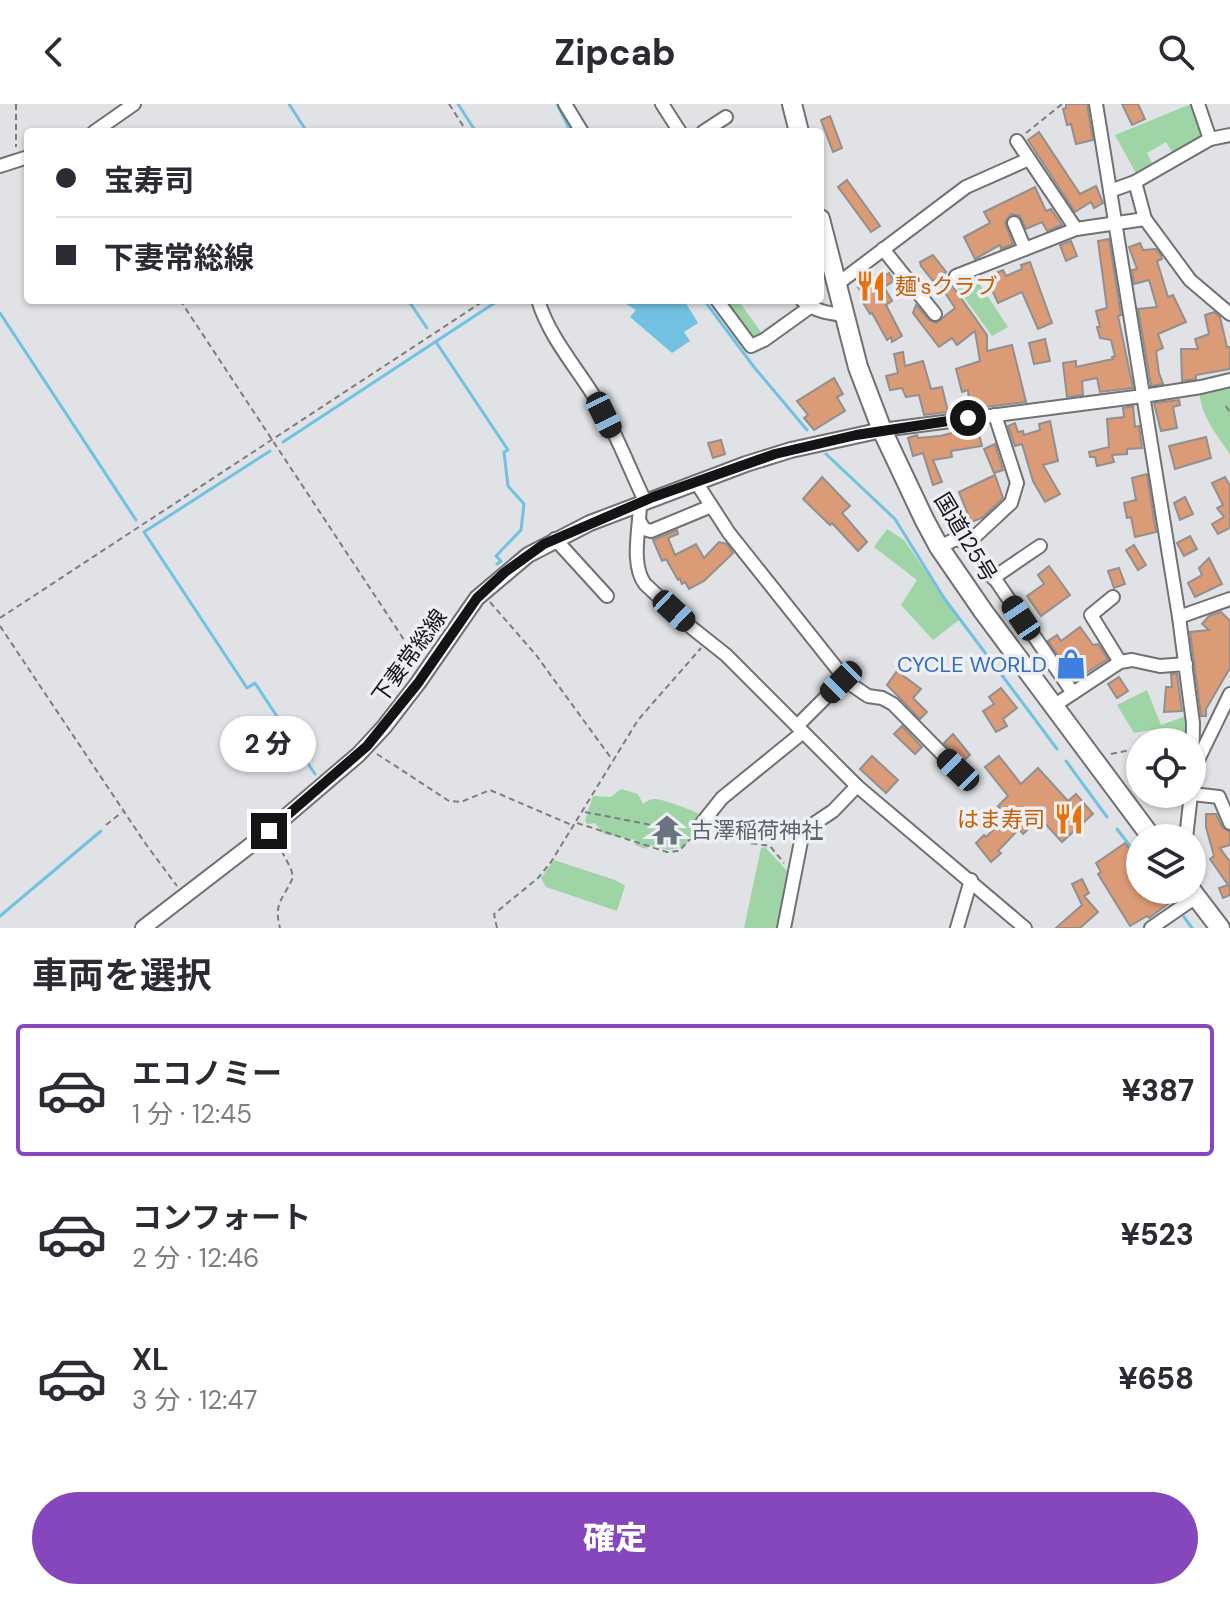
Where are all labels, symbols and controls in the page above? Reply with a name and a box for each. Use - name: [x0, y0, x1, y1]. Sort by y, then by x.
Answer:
- text: Zipcab: [554, 29, 676, 76]
- icon: back: [32, 30, 76, 74]
- icon: search: [1154, 30, 1198, 74]
- text: 宝寿司: [104, 161, 194, 200]
- text: 下妻常総線: [104, 238, 254, 277]
- restaurant icon: 麺'sクラブ: [854, 269, 888, 303]
- place label: 麺'sクラブ: [895, 272, 998, 301]
- car: [583, 388, 625, 442]
- route start: [950, 400, 986, 436]
- street label: 国道125号: [928, 487, 1003, 587]
- car: [648, 586, 700, 636]
- car: [998, 591, 1044, 645]
- street label: 下妻常総線: [365, 603, 453, 709]
- shop icon: CYCLE WORLD: [1054, 647, 1088, 681]
- place label: CYCLE WORLD: [897, 650, 1047, 679]
- car: [816, 657, 866, 707]
- callout: 2 分: [221, 715, 317, 771]
- text: 2 分: [244, 727, 292, 761]
- map controls: [1126, 728, 1206, 904]
- button: locate: [1126, 728, 1206, 808]
- car: [932, 745, 984, 795]
- restaurant icon: はま寿司: [1052, 802, 1086, 836]
- place label: はま寿司: [957, 805, 1045, 834]
- route end: [251, 813, 287, 849]
- temple icon: 古澤稲荷神社: [650, 813, 684, 847]
- place label: 古澤稲荷神社: [691, 816, 823, 845]
- button: layers: [1126, 824, 1206, 904]
- text: 車両を選択: [32, 952, 212, 999]
- icon: car: [36, 1054, 108, 1126]
- text: エコノミー: [132, 1054, 282, 1093]
- text: ¥387: [1121, 1071, 1194, 1110]
- text: 1 分 · 12:45: [132, 1097, 252, 1131]
- icon: car: [36, 1198, 108, 1270]
- text: コンフォート: [132, 1198, 311, 1237]
- text: ¥523: [1120, 1215, 1194, 1254]
- text: 2 分 · 12:46: [132, 1241, 259, 1275]
- text: XL: [132, 1340, 169, 1379]
- icon: car: [36, 1342, 108, 1414]
- text: ¥658: [1118, 1359, 1194, 1398]
- text: 3 分 · 12:47: [132, 1383, 257, 1417]
- button: 確定: [32, 1492, 1198, 1584]

